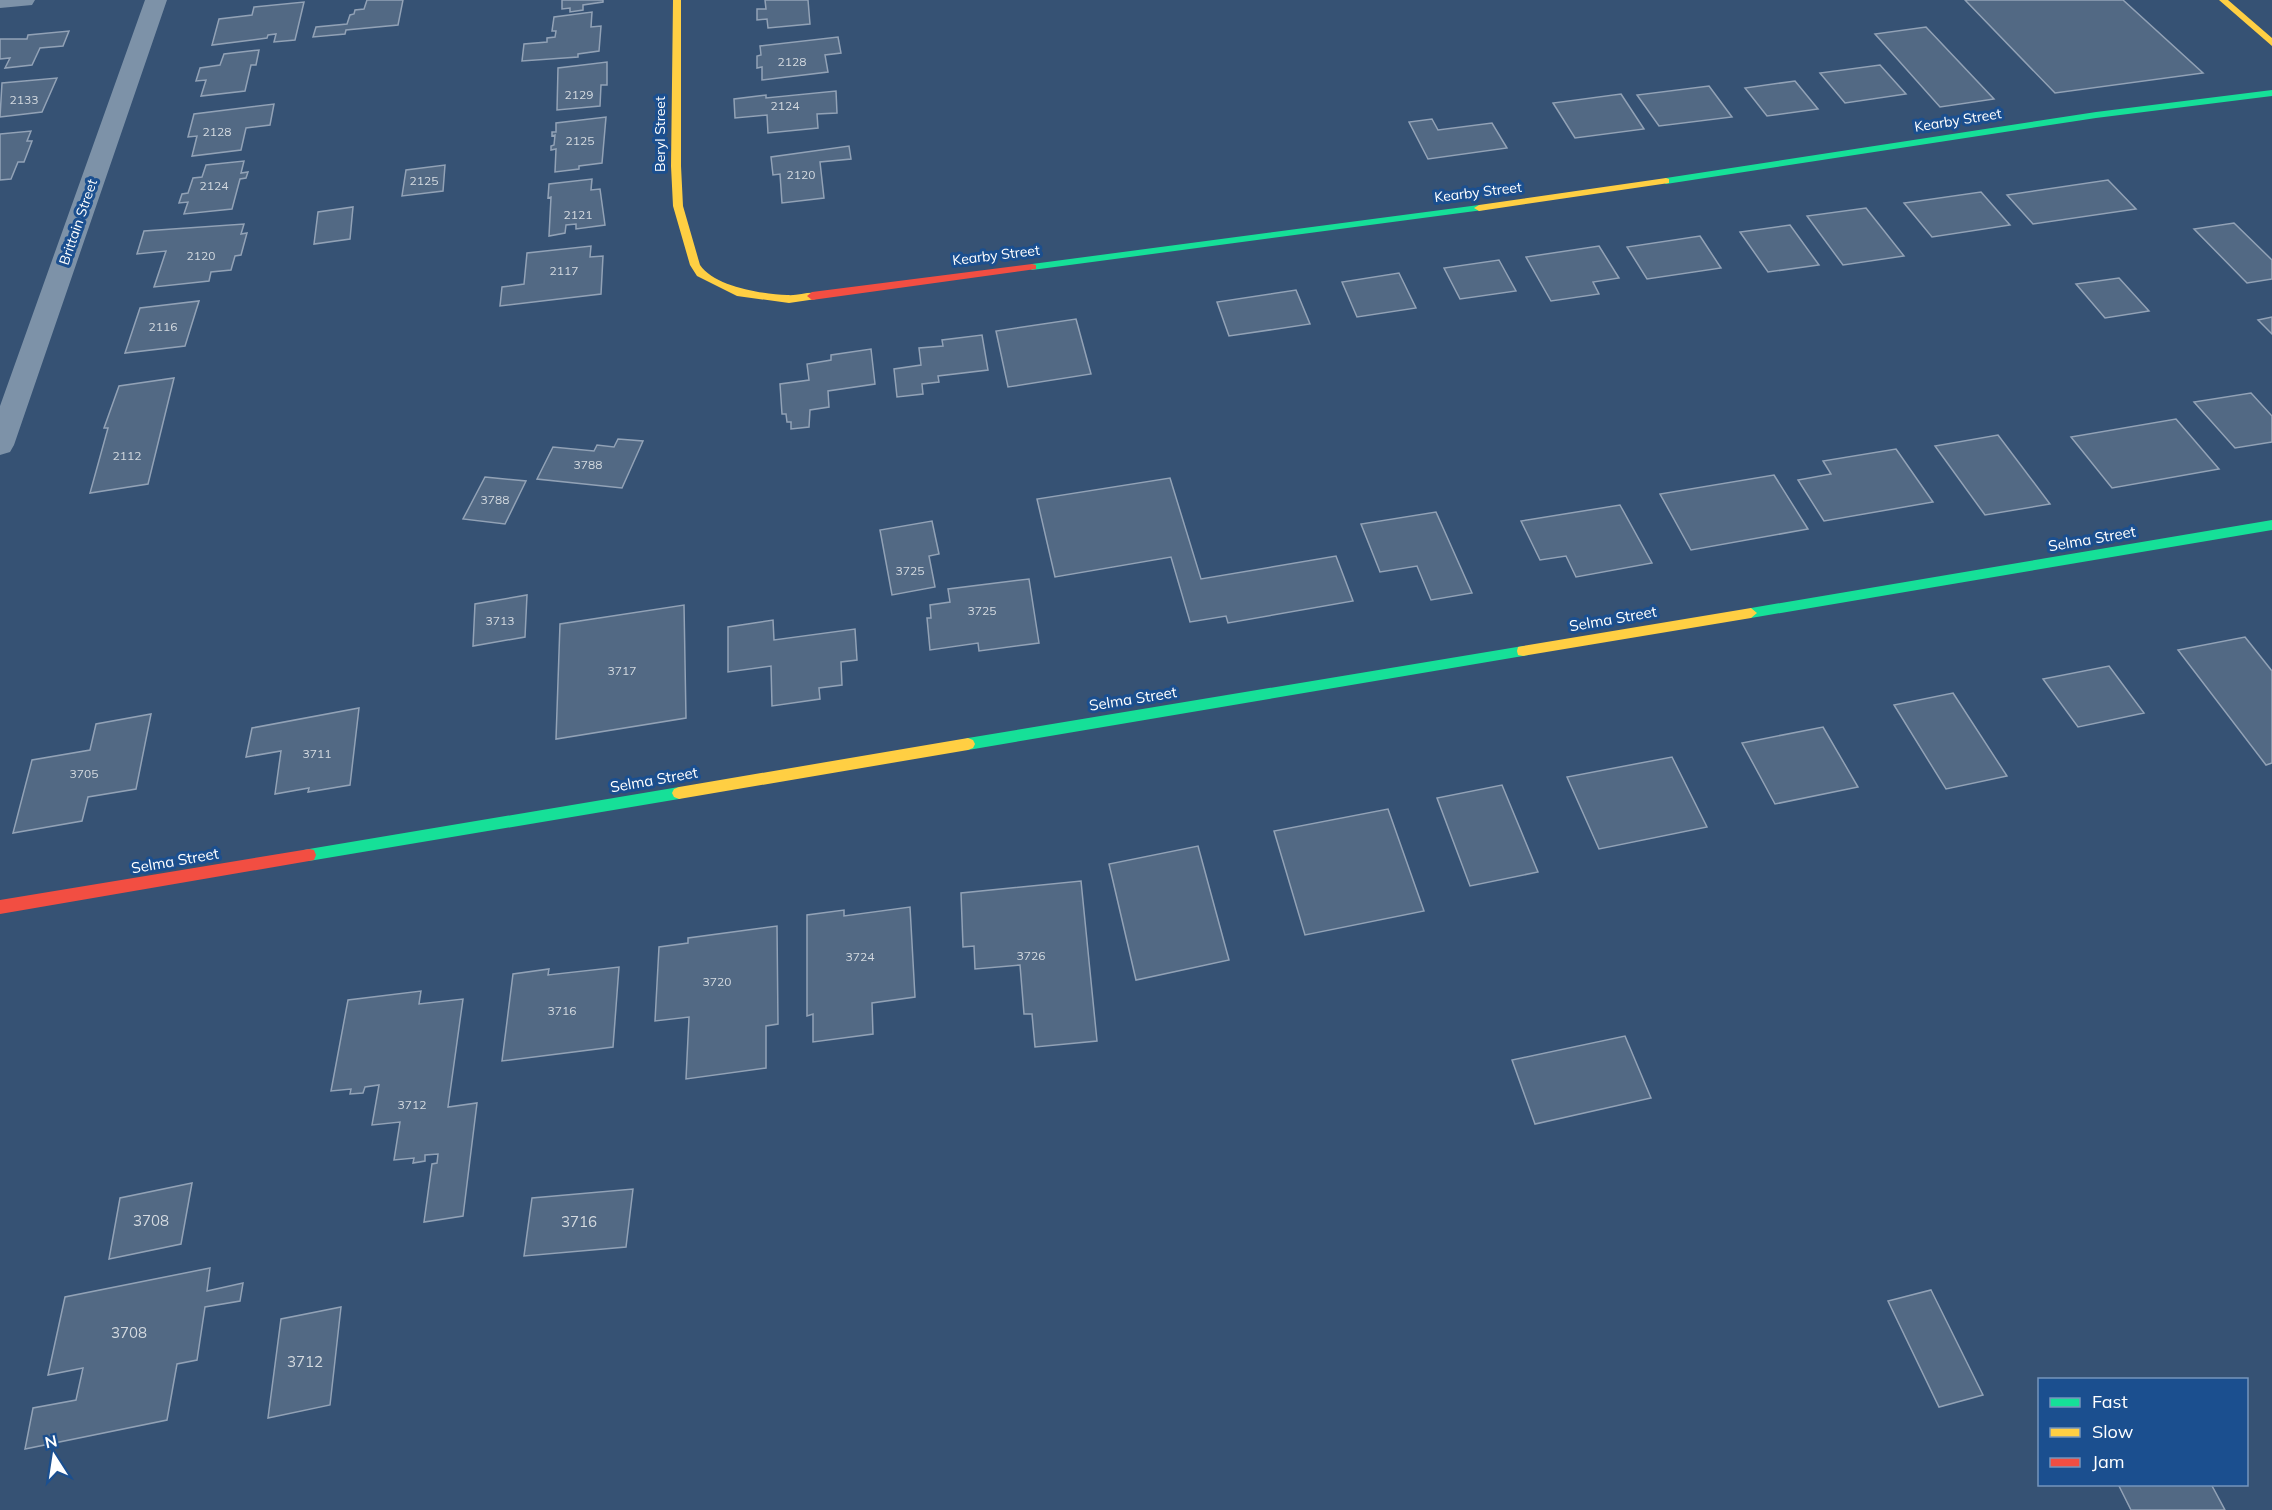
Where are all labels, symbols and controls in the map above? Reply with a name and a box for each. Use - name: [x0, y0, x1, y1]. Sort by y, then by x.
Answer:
- house number: 2128: [778, 54, 806, 69]
- house number: 2129: [565, 87, 593, 102]
- house number: 2133: [10, 92, 38, 107]
- street label: Beryl Street: [651, 96, 669, 172]
- house number: 2124: [771, 98, 799, 113]
- street label: Kearby Street: [1913, 104, 2003, 136]
- house number: 2128: [203, 124, 231, 139]
- house number: 2125: [566, 133, 594, 148]
- house number: 2120: [787, 167, 815, 182]
- house number: 2125: [410, 173, 438, 188]
- street label: Brittain Street: [55, 176, 101, 267]
- house number: 2124: [200, 178, 228, 193]
- street label: Kearby Street: [1433, 178, 1523, 206]
- house number: 2121: [564, 207, 592, 222]
- street label: Kearby Street: [951, 241, 1041, 269]
- house number: 2120: [187, 248, 215, 263]
- house number: 2117: [550, 263, 578, 278]
- house number: 2116: [149, 319, 177, 334]
- house number: 2112: [113, 448, 141, 463]
- house number: 3788: [574, 457, 602, 472]
- house number: 3788: [481, 492, 509, 507]
- street label: Selma Street: [2047, 521, 2137, 556]
- house number: 3725: [896, 563, 924, 578]
- street label: Selma Street: [1568, 601, 1658, 636]
- house number: 3725: [968, 603, 996, 618]
- house number: 3713: [486, 613, 514, 628]
- house number: 3717: [608, 663, 636, 678]
- street label: Selma Street: [1088, 682, 1178, 715]
- house number: 3711: [303, 746, 331, 761]
- street label: Selma Street: [609, 762, 699, 797]
- house number: 3705: [70, 766, 98, 781]
- street label: Selma Street: [130, 843, 220, 878]
- house number: 3726: [1017, 948, 1045, 963]
- house number: 3724: [846, 949, 874, 964]
- house number: 3720: [703, 974, 731, 989]
- house number: 3716: [548, 1003, 576, 1018]
- house number: 3712: [398, 1097, 426, 1112]
- house number: 3708: [133, 1211, 169, 1230]
- house number: 3716: [561, 1212, 597, 1231]
- house number: 3708: [111, 1323, 147, 1342]
- house number: 3712: [287, 1352, 323, 1371]
- legend: [2038, 1378, 2248, 1486]
- text: Fast: [2092, 1390, 2128, 1413]
- text: Slow: [2092, 1420, 2134, 1443]
- north arrow: [24, 1426, 84, 1486]
- text: N: [43, 1430, 59, 1452]
- text: Jam: [2092, 1450, 2125, 1473]

